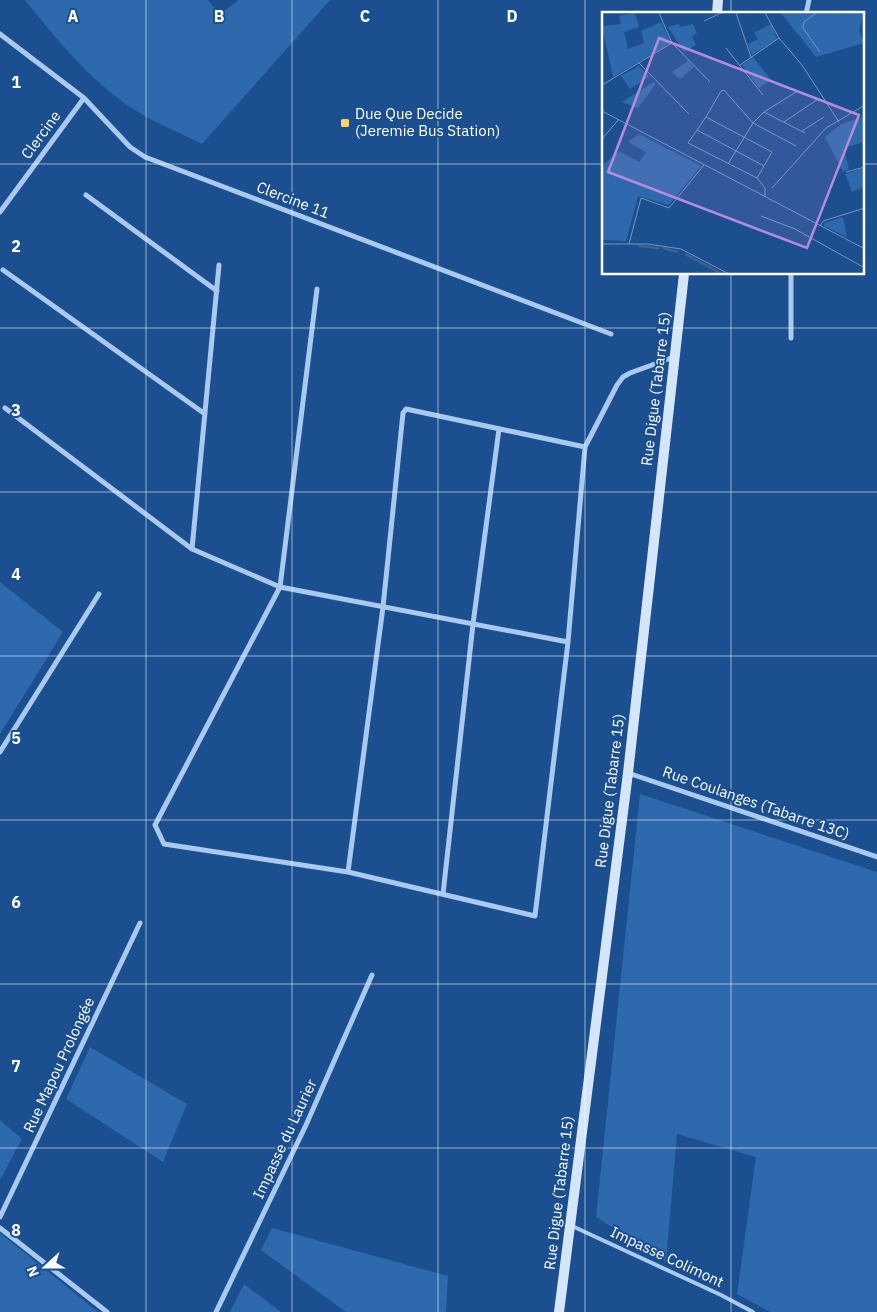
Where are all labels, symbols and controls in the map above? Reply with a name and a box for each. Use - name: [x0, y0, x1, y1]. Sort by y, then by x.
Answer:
- text: A: [68, 6, 79, 26]
- text: B: [214, 6, 225, 26]
- text: C: [360, 6, 370, 26]
- text: D: [506, 6, 518, 26]
- inset map: [602, 12, 864, 275]
- text: 1: [11, 72, 21, 92]
- place label: Due Que Decide (Jeremie Bus Station): [355, 104, 500, 140]
- street label: Clercine: [17, 107, 64, 163]
- marker: Due Que Decide (Jeremie Bus Station): [339, 117, 351, 129]
- street label: Clercine 11: [254, 177, 332, 222]
- text: 2: [11, 236, 21, 256]
- street label: Rue Digue (Tabarre 15): [637, 311, 674, 467]
- text: 3: [11, 400, 21, 420]
- text: 4: [11, 564, 21, 584]
- street label: Rue Digue (Tabarre 15): [591, 713, 628, 869]
- text: 5: [11, 728, 21, 748]
- street label: Rue Coulanges (Tabarre 13C): [660, 762, 852, 843]
- text: 6: [11, 892, 21, 912]
- street label: Rue Mapou Prolongée: [19, 994, 98, 1136]
- text: 7: [11, 1056, 21, 1076]
- street label: Impasse du Laurier: [248, 1075, 321, 1202]
- street label: Rue Digue (Tabarre 15): [540, 1115, 577, 1271]
- text: 8: [11, 1220, 21, 1240]
- street label: Impasse Colimont: [607, 1222, 727, 1291]
- north arrow: [20, 1242, 70, 1292]
- text: N: [23, 1264, 43, 1280]

